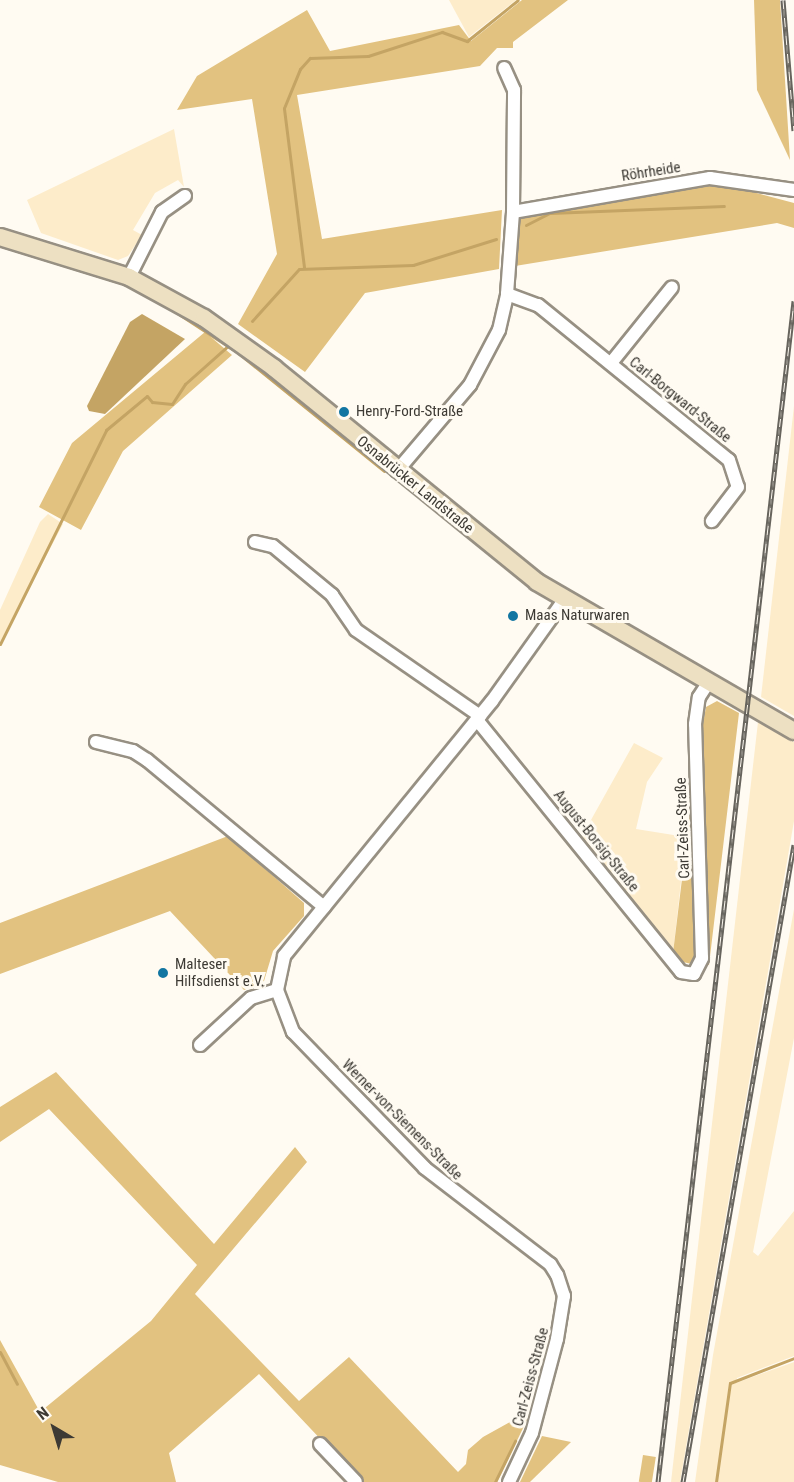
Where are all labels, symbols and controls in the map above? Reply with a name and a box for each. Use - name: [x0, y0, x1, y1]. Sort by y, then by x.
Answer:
- street label: Röhrheide: [620, 158, 682, 186]
- street label: Carl-Borgward-Straße: [625, 353, 735, 447]
- place label: Henry-Ford-Straße: [356, 403, 463, 421]
- marker: Henry-Ford-Straße: [337, 405, 351, 419]
- street label: Osnabrücker Landstraße: [353, 432, 477, 538]
- place label: Maas Naturwaren: [525, 607, 630, 625]
- marker: Maas Naturwaren: [506, 609, 520, 623]
- street label: Carl-Zeiss-Straße: [672, 777, 694, 879]
- street label: August-Borsig-Straße: [549, 786, 643, 896]
- place label: Malteser Hilfsdienst e.V.: [175, 955, 264, 990]
- marker: Malteser Hilfsdienst e.V.: [156, 966, 170, 980]
- street label: Werner-von-Siemens-Straße: [338, 1056, 466, 1184]
- street label: Carl-Zeiss-Straße: [509, 1326, 553, 1428]
- north arrow: [24, 1398, 84, 1458]
- text: N: [33, 1403, 52, 1424]

